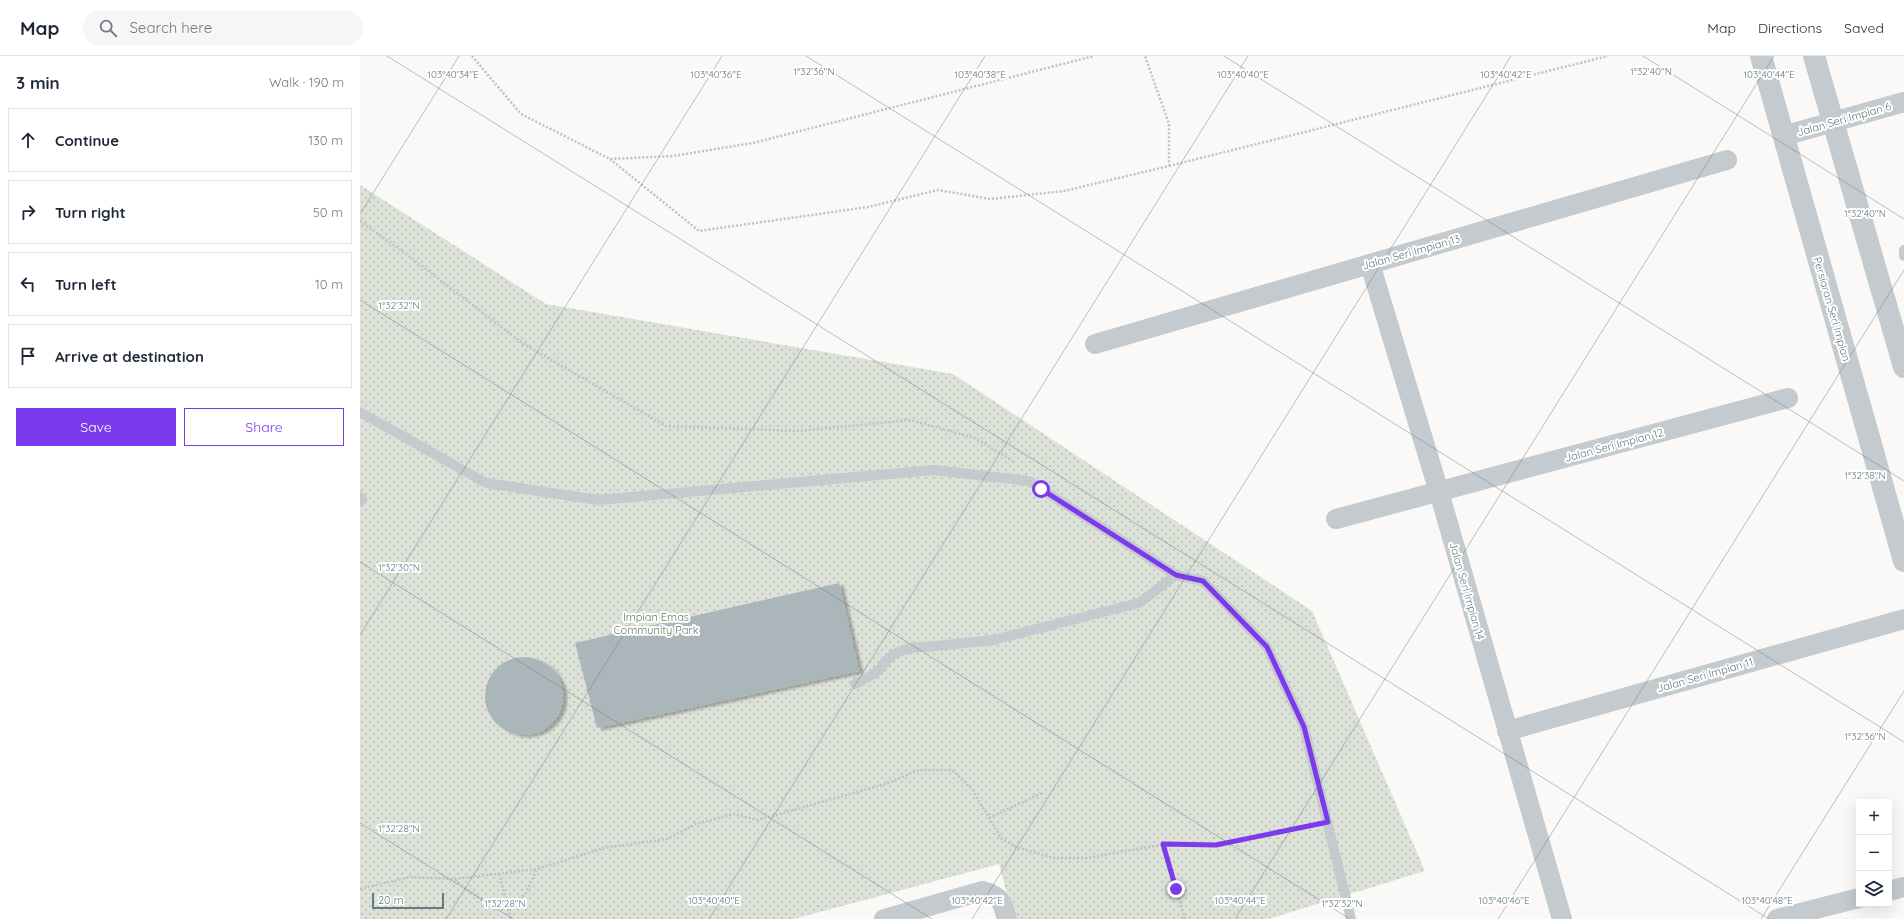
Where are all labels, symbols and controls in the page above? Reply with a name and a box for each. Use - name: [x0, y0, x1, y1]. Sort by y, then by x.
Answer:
- search box: [83, 10, 363, 46]
- text: Map: [20, 16, 59, 40]
- icon: search: [97, 17, 119, 39]
- text: Search here: [129, 18, 212, 37]
- text: Map: [1707, 19, 1736, 37]
- text: Directions: [1758, 19, 1822, 37]
- text: Saved: [1844, 19, 1884, 37]
- text: 1°32'36"N: [793, 65, 835, 78]
- text: 1°32'40"N: [1630, 65, 1672, 78]
- text: 103°40'34"E: [427, 68, 479, 81]
- text: 103°40'36"E: [690, 68, 742, 81]
- text: 103°40'38"E: [954, 68, 1006, 81]
- text: 103°40'40"E: [1217, 68, 1269, 81]
- text: 103°40'42"E: [1480, 68, 1532, 81]
- text: 103°40'44"E: [1743, 68, 1795, 81]
- text: 3 min: [16, 72, 60, 93]
- text: Walk · 190 m: [269, 74, 344, 90]
- street label: Jalan Seri Impian 6: [1795, 99, 1893, 139]
- icon: ahead: [17, 129, 39, 151]
- text: Continue: [55, 131, 119, 150]
- text: 130 m: [308, 132, 343, 148]
- icon: right: [17, 201, 39, 223]
- text: Turn right: [55, 203, 126, 222]
- text: 50 m: [313, 204, 343, 220]
- text: 1°32'40"N: [1844, 207, 1886, 220]
- street label: Jalan Seri Impian 13: [1360, 231, 1462, 273]
- street label: Persiaran Seri Impian: [1810, 255, 1854, 363]
- icon: left: [17, 273, 39, 295]
- text: Turn left: [55, 275, 117, 294]
- text: 10 m: [315, 276, 343, 292]
- text: 1°32'32"N: [378, 299, 420, 312]
- icon: arrive: [17, 345, 39, 367]
- text: Arrive at destination: [55, 347, 204, 366]
- button: Save: [16, 408, 176, 446]
- button: Share: [184, 408, 344, 446]
- street label: Jalan Seri Impian 12: [1563, 425, 1665, 465]
- text: 1°32'38"N: [1844, 469, 1886, 482]
- route start: [1032, 480, 1050, 498]
- street label: Jalan Seri Impian 14: [1446, 541, 1488, 642]
- text: 1°32'30"N: [378, 561, 420, 574]
- park label: Impian Emas Community Park: [613, 610, 699, 637]
- street label: Jalan Seri Impian 11: [1655, 655, 1755, 695]
- text: 1°32'36"N: [1844, 730, 1886, 743]
- map controls: [1856, 799, 1892, 907]
- button: +: [1856, 799, 1892, 835]
- text: 1°32'28"N: [378, 822, 420, 835]
- button: −: [1856, 835, 1892, 871]
- button: layers: [1856, 871, 1892, 907]
- route end: [1167, 880, 1185, 898]
- scale bar: [372, 891, 444, 910]
- text: 20 m: [378, 893, 404, 907]
- text: 103°40'40"E: [688, 894, 740, 907]
- text: 103°40'42"E: [951, 894, 1003, 907]
- text: 103°40'44"E: [1214, 894, 1266, 907]
- text: 103°40'46"E: [1478, 894, 1530, 907]
- text: 103°40'48"E: [1741, 894, 1793, 907]
- text: 1°32'28"N: [484, 897, 526, 910]
- text: 1°32'32"N: [1321, 897, 1363, 910]

